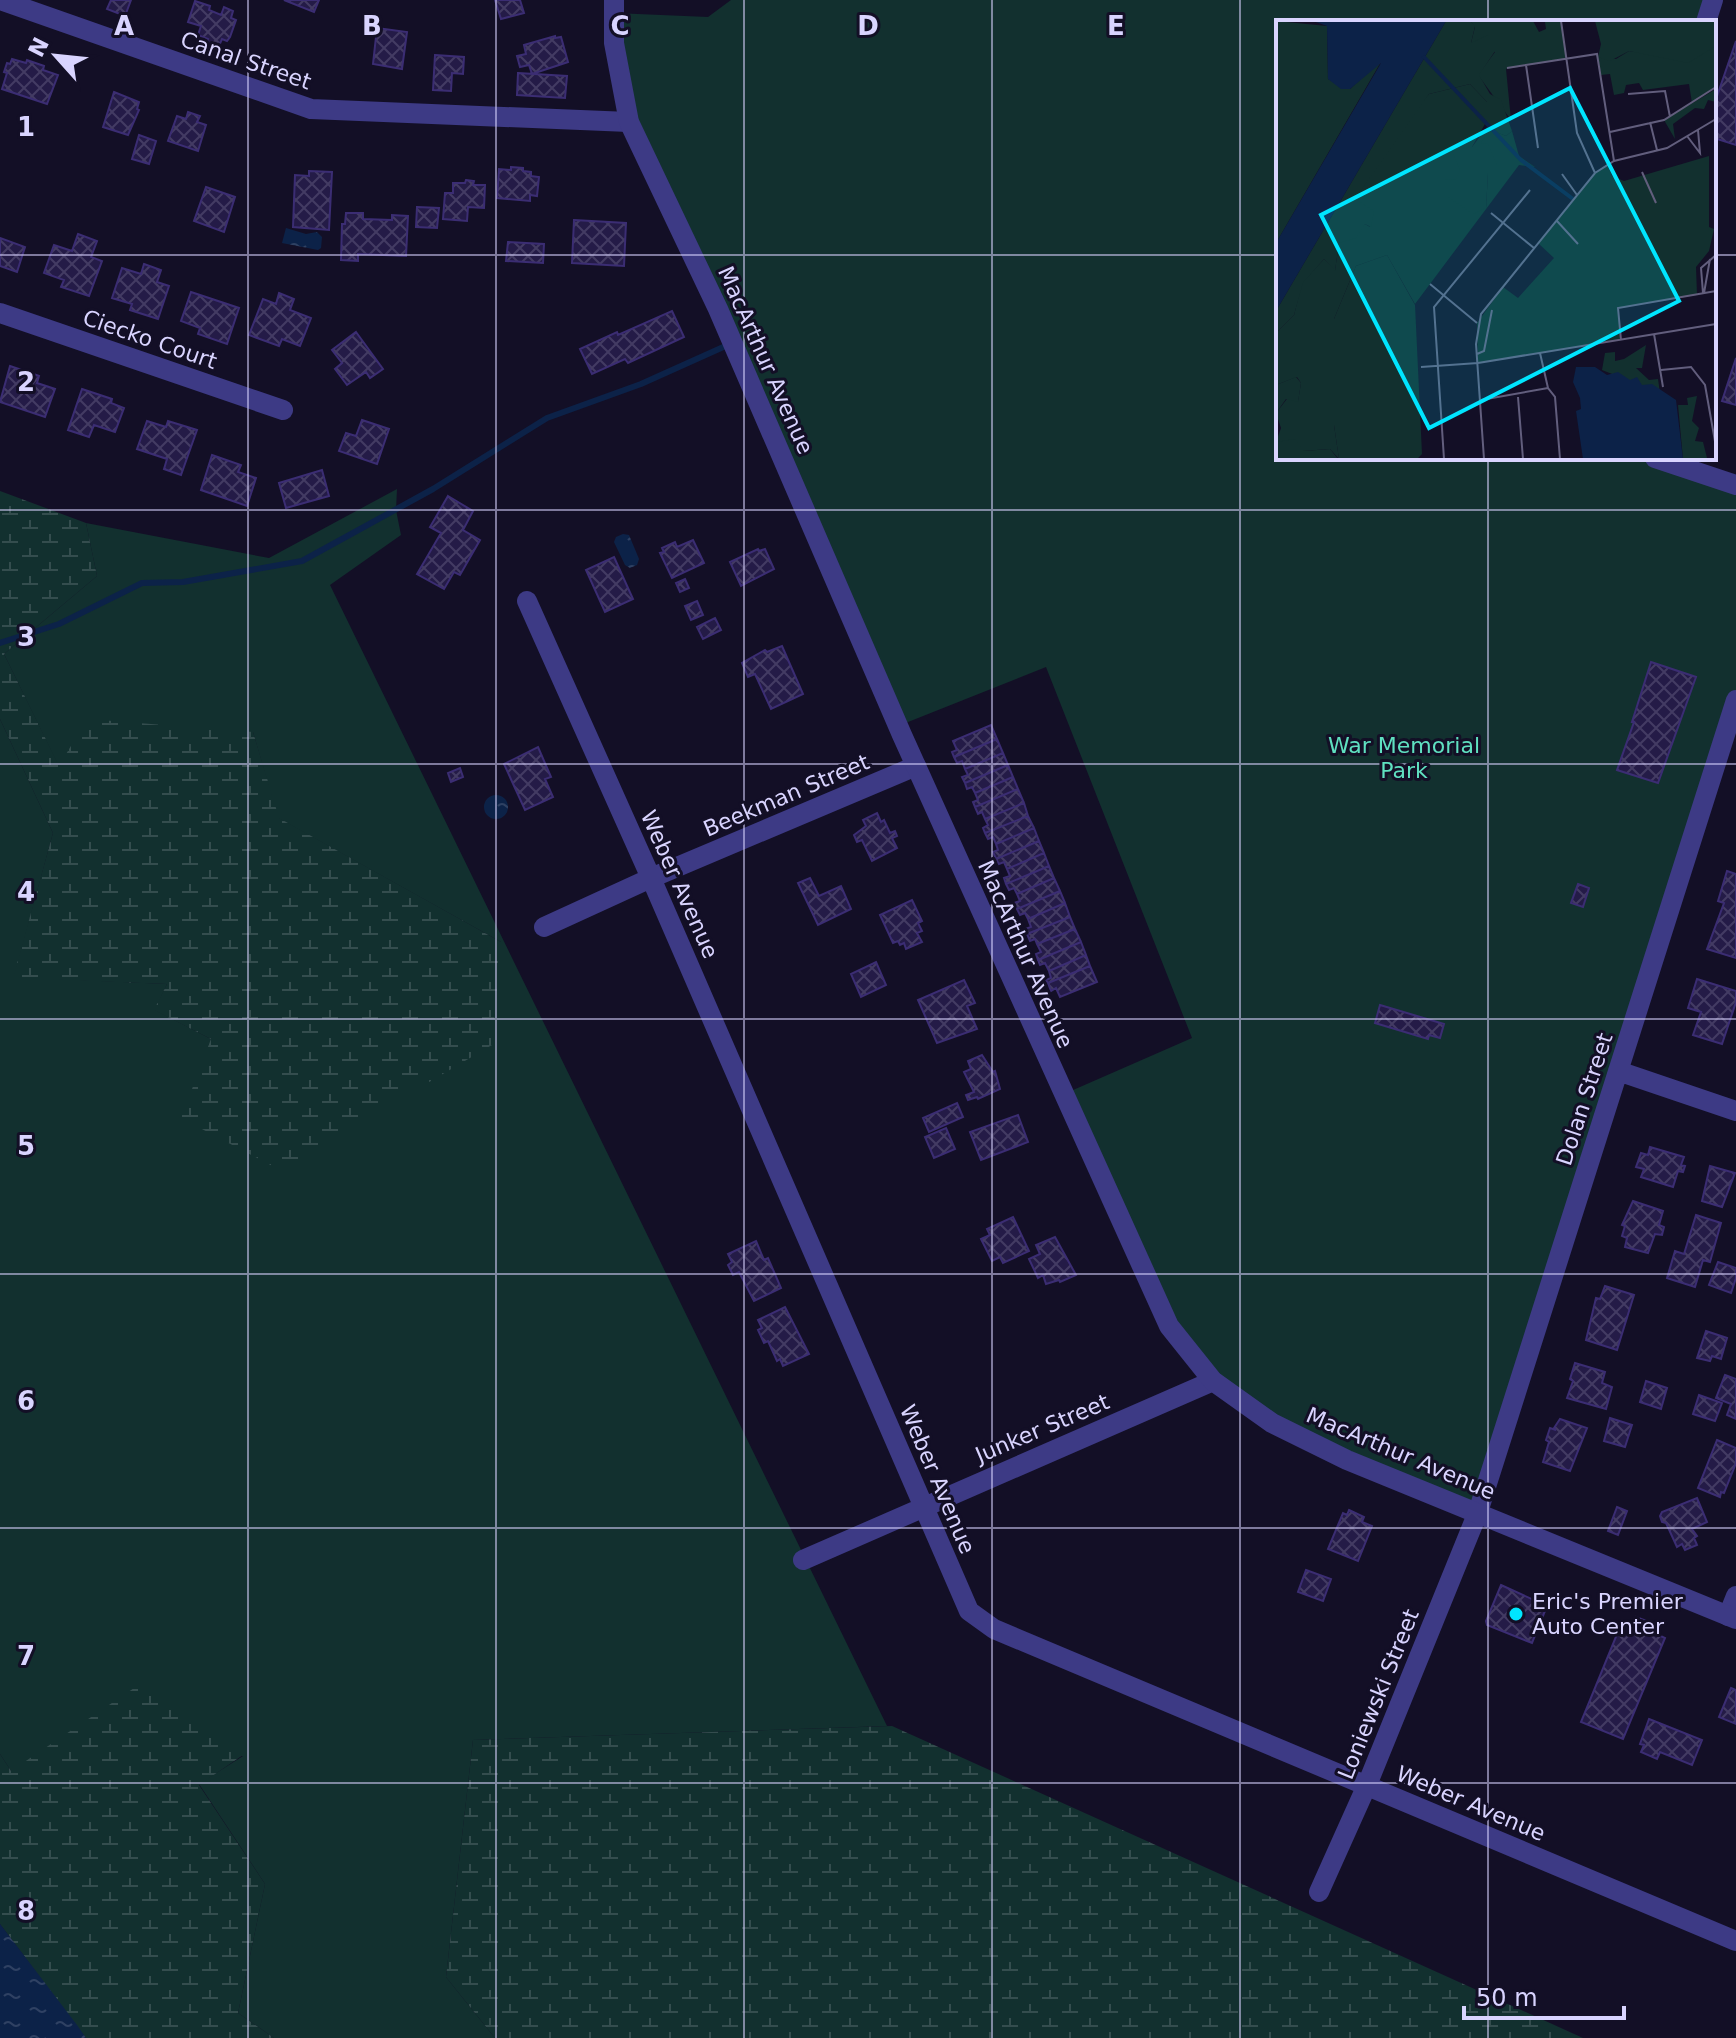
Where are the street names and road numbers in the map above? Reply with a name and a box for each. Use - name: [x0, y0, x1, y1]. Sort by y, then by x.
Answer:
- street label: Canal Street: [177, 26, 315, 95]
- street label: MacArthur Avenue: [713, 262, 818, 458]
- street label: Ciecko Court: [80, 305, 220, 374]
- street label: Beekman Street: [700, 749, 873, 842]
- street label: Weber Avenue: [636, 806, 723, 962]
- street label: MacArthur Avenue: [973, 856, 1078, 1052]
- street label: Dolan Street: [1551, 1029, 1618, 1169]
- street label: Junker Street: [970, 1389, 1113, 1469]
- street label: Weber Avenue: [895, 1401, 980, 1557]
- street label: MacArthur Avenue: [1303, 1402, 1499, 1505]
- street label: Loniewski Street: [1333, 1605, 1424, 1783]
- street label: Weber Avenue: [1393, 1761, 1549, 1846]

